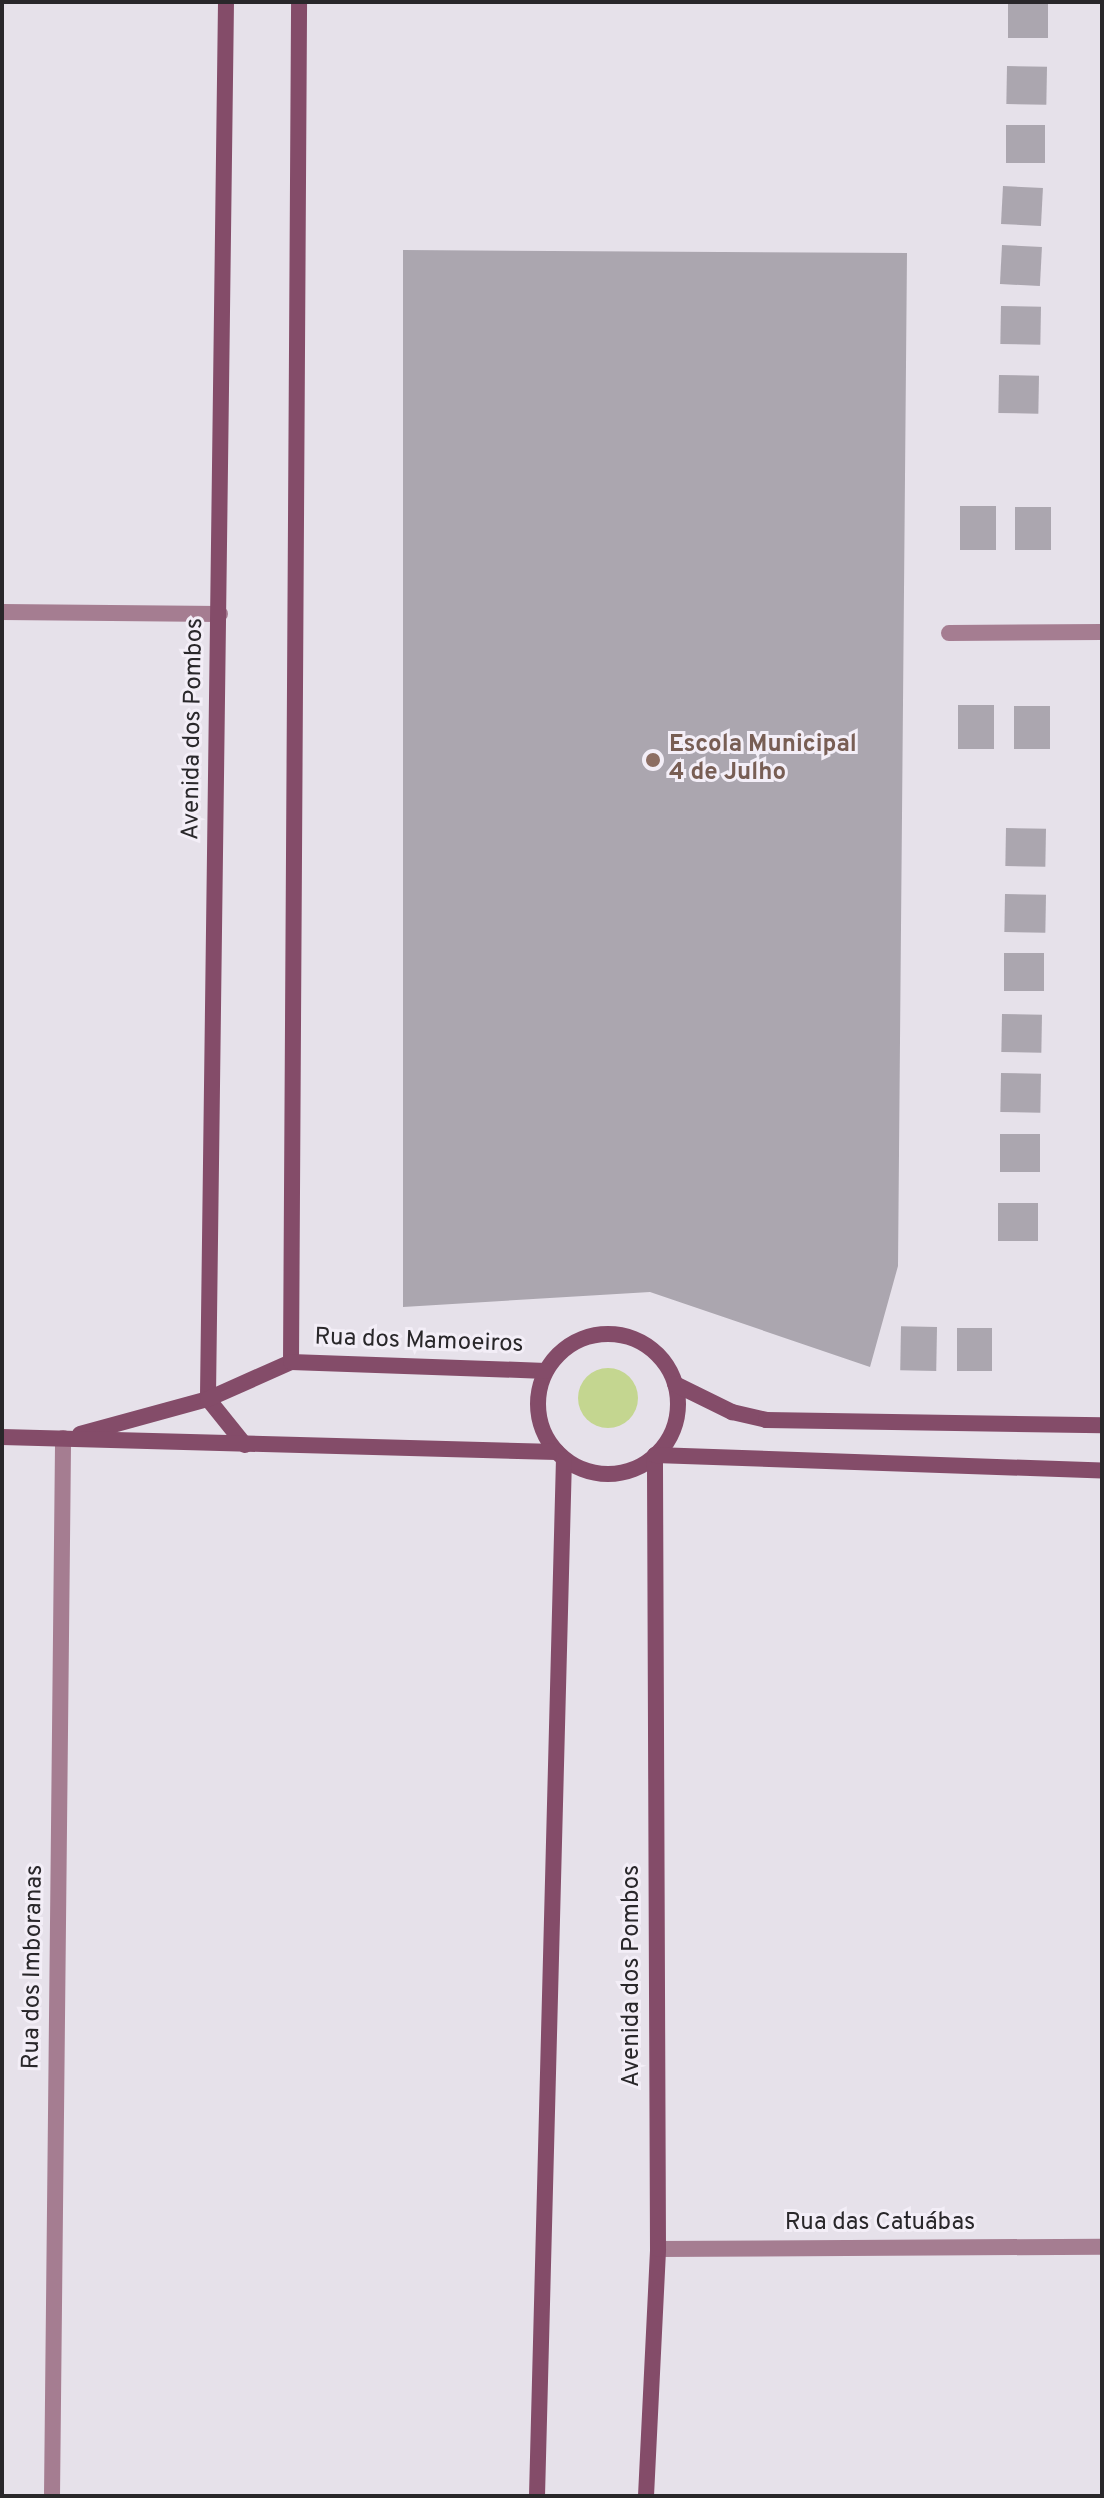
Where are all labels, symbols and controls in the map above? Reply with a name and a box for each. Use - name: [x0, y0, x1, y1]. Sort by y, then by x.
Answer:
- street label: Avenida dos Pombos: [178, 618, 210, 840]
- place label: Escola Municipal 4 de Julho: [669, 732, 857, 788]
- marker: Escola Municipal 4 de Julho: [644, 751, 662, 769]
- street label: Rua dos Mamoeiros: [314, 1324, 524, 1360]
- street label: Rua dos Imboranas: [18, 1864, 50, 2070]
- street label: Avenida dos Pombos: [619, 1865, 647, 2087]
- street label: Rua das Catuábas: [785, 2210, 975, 2238]

